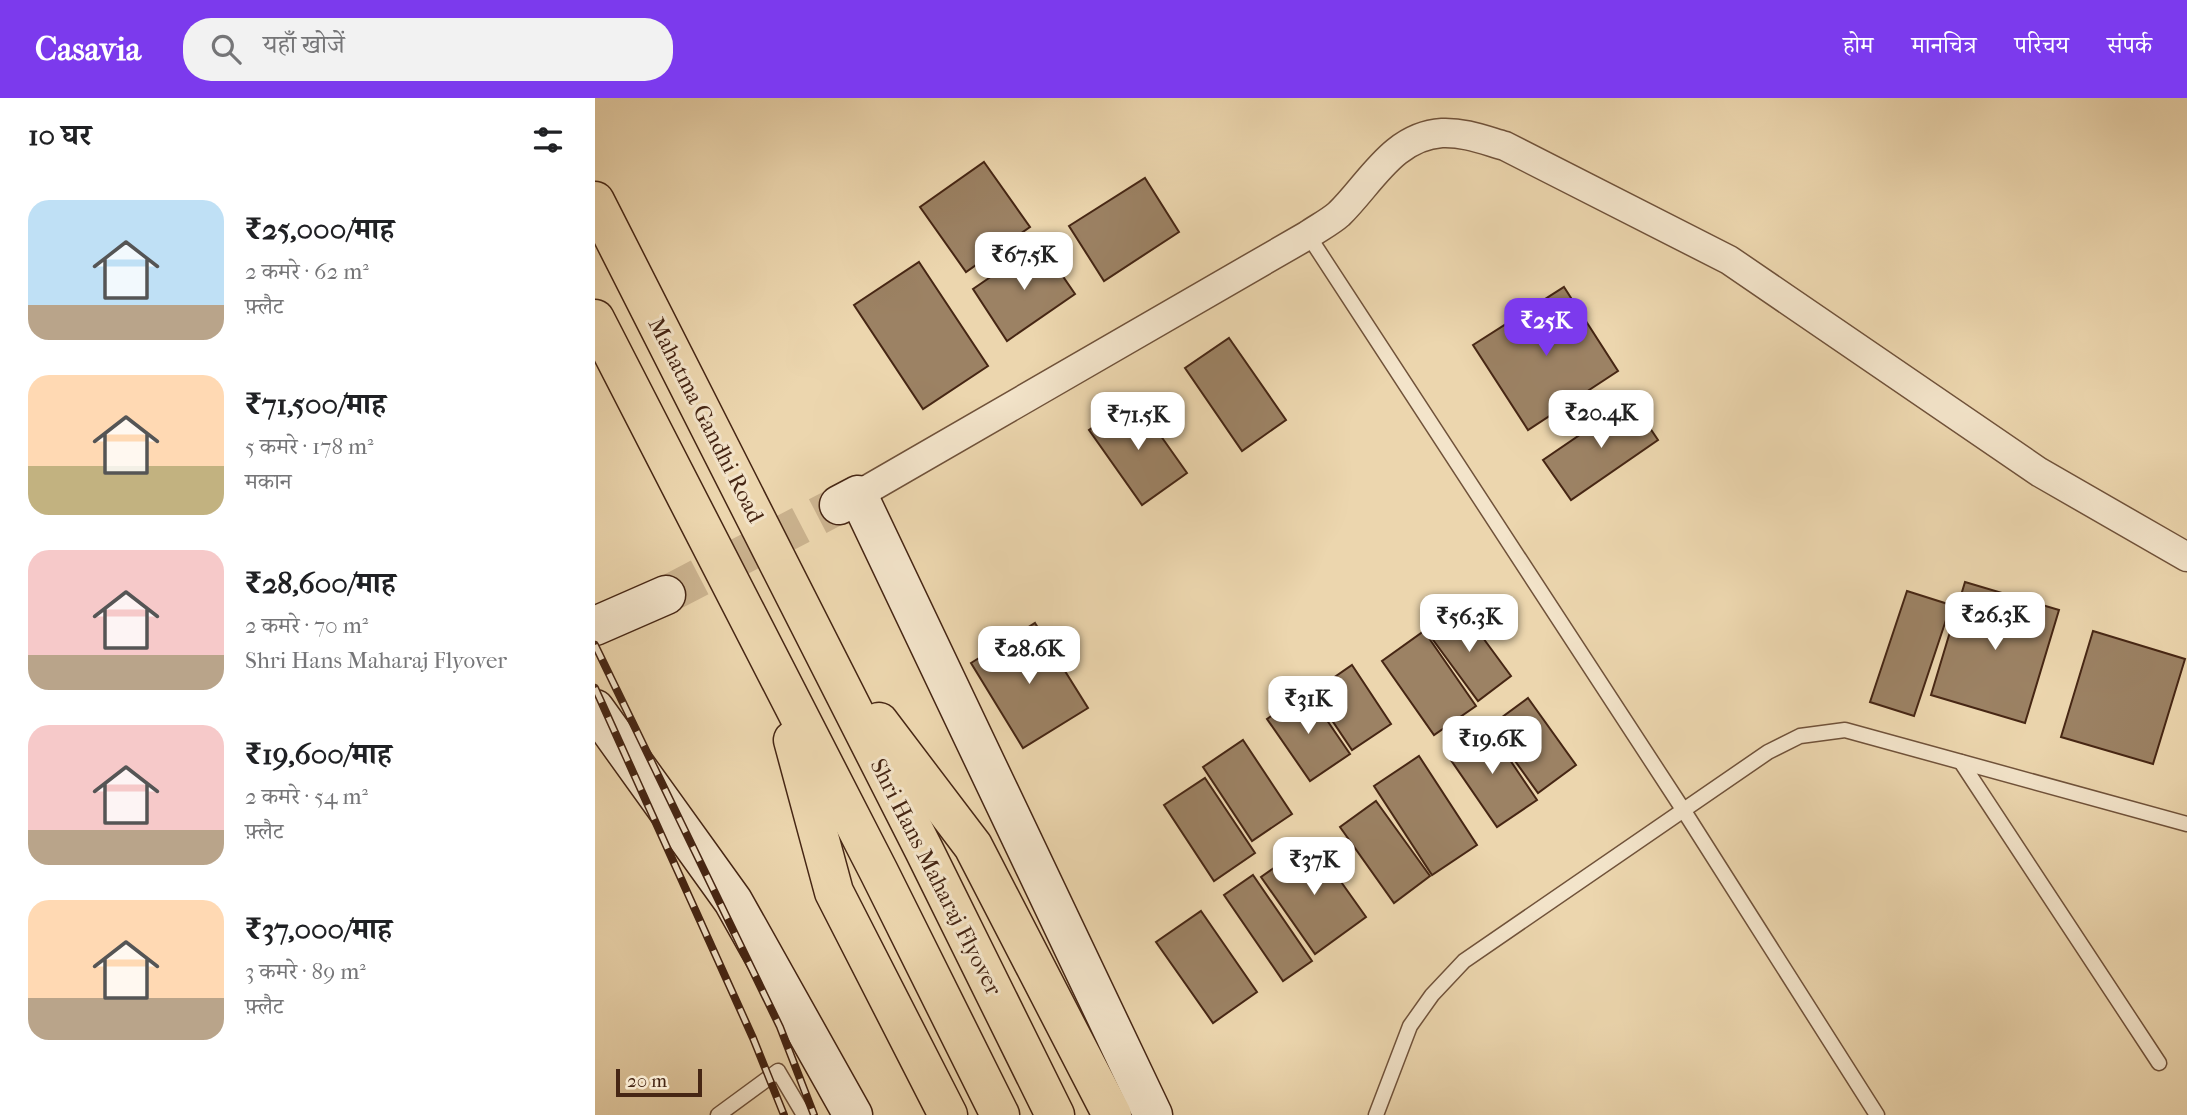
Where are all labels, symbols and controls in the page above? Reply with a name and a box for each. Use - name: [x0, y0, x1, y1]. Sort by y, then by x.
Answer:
- search box: [183, 18, 673, 81]
- text: यहाँ खोजें: [263, 29, 345, 60]
- text: Casavia: [35, 30, 141, 69]
- icon: search: [207, 30, 245, 68]
- text: होम: [1843, 31, 1873, 59]
- text: मानचित्र: [1911, 31, 1977, 59]
- text: परिचय: [2015, 31, 2069, 59]
- text: संपर्क: [2107, 31, 2152, 59]
- text: 10 घर: [28, 118, 91, 153]
- icon: filters: [529, 121, 567, 159]
- text: ₹25,000/माह: [245, 212, 394, 247]
- icon: home: [84, 228, 168, 312]
- pin: ₹67.5K: [967, 232, 1081, 292]
- text: ₹67.5K: [991, 241, 1057, 268]
- text: 2 कमरे · 62 m²: [245, 258, 369, 285]
- text: फ़्लैट: [245, 293, 283, 320]
- pin: ₹25K: [1505, 299, 1587, 358]
- text: ₹25K: [1520, 307, 1572, 334]
- street label: Mahatma Gandhi Road: [643, 313, 770, 528]
- text: ₹71,500/माह: [245, 387, 386, 422]
- pin: ₹20.4K: [1544, 390, 1658, 450]
- pin: ₹71.5K: [1081, 392, 1195, 452]
- text: ₹20.4K: [1565, 399, 1637, 426]
- text: ₹71.5K: [1107, 401, 1169, 428]
- icon: home: [84, 403, 168, 487]
- text: 5 कमरे · 178 m²: [245, 433, 374, 460]
- text: मकान: [245, 468, 292, 495]
- text: ₹28,600/माह: [245, 566, 396, 601]
- icon: home: [84, 578, 168, 662]
- pin: ₹26.3K: [1938, 592, 2052, 652]
- pin: ₹56.3K: [1412, 594, 1526, 654]
- text: ₹26.3K: [1961, 601, 2029, 628]
- text: ₹56.3K: [1436, 603, 1502, 630]
- text: 2 कमरे · 70 m²: [245, 612, 368, 639]
- pin: ₹28.6K: [972, 626, 1086, 686]
- text: ₹28.6K: [994, 635, 1064, 662]
- text: Shri Hans Maharaj Flyover: [245, 647, 507, 674]
- pin: ₹31K: [1267, 676, 1349, 736]
- text: ₹31K: [1284, 685, 1332, 712]
- pin: ₹19.6K: [1435, 716, 1549, 776]
- text: ₹19.6K: [1459, 725, 1525, 752]
- text: ₹19,600/माह: [245, 737, 392, 772]
- icon: home: [84, 753, 168, 837]
- street label: Shri Hans Maharaj Flyover: [864, 754, 1008, 1000]
- text: 2 कमरे · 54 m²: [245, 783, 368, 810]
- text: फ़्लैट: [245, 818, 283, 845]
- pin: ₹37K: [1273, 838, 1355, 897]
- text: ₹37K: [1289, 846, 1339, 873]
- text: ₹37,000/माह: [245, 912, 392, 947]
- icon: home: [84, 928, 168, 1012]
- text: 3 कमरे · 89 m²: [245, 958, 366, 985]
- text: फ़्लैट: [245, 993, 283, 1020]
- scale bar: [616, 1066, 702, 1098]
- text: 20 m: [627, 1070, 667, 1092]

